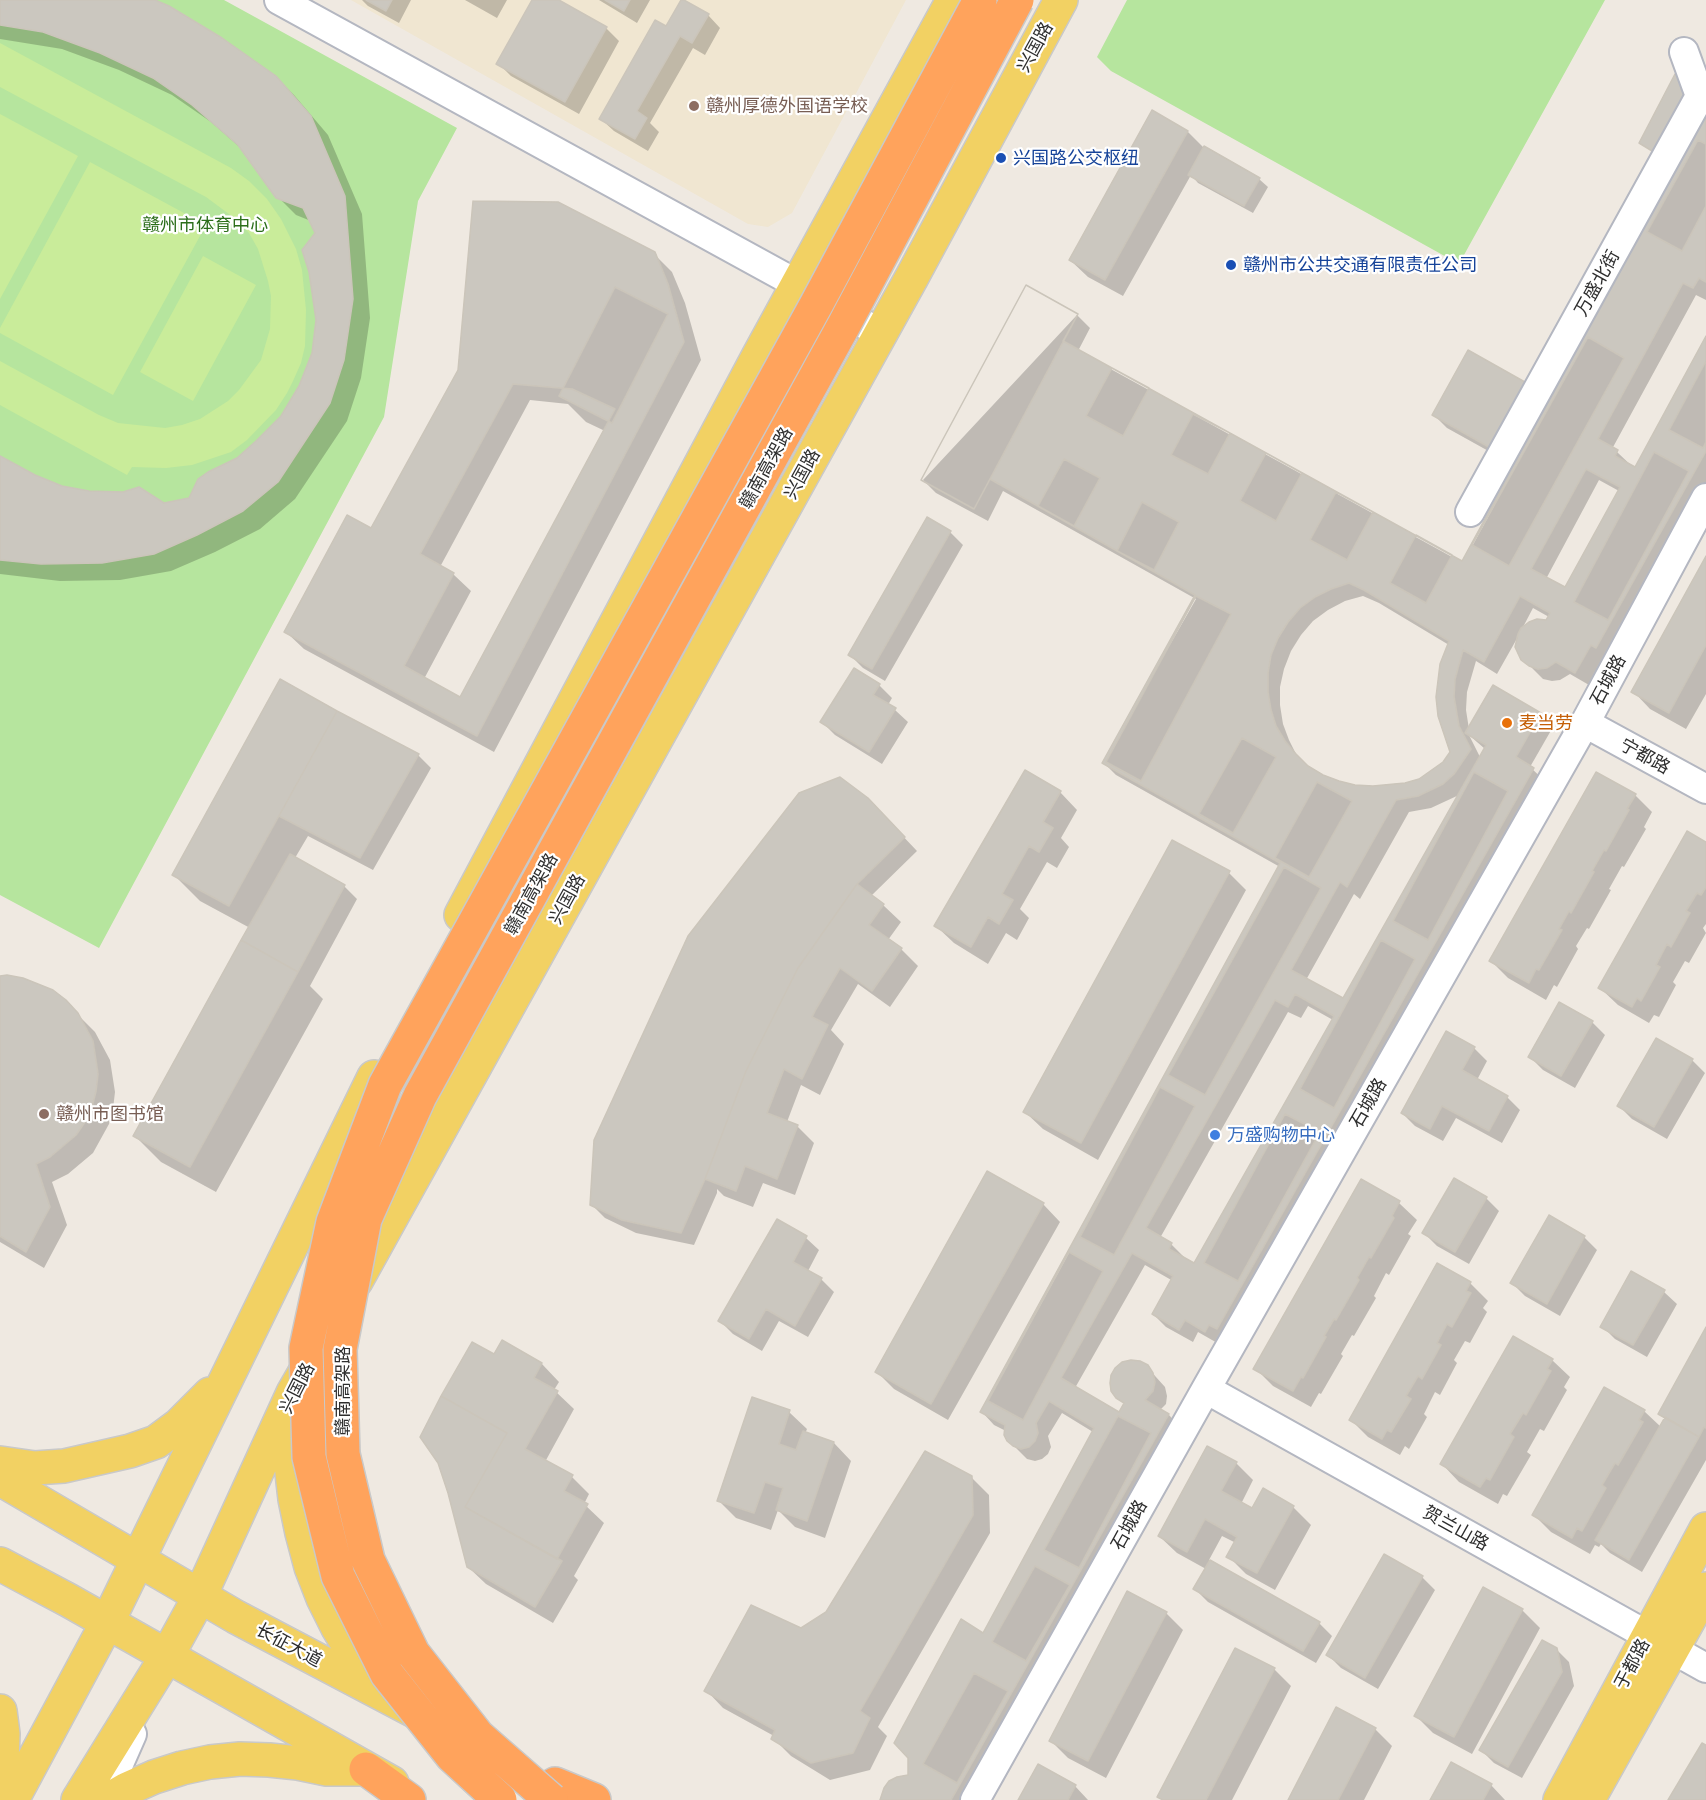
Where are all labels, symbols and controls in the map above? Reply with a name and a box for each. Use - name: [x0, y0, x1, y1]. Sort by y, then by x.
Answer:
- street label: 兴国路: [1012, 18, 1058, 76]
- place label: 赣州厚德外国语学校: [706, 95, 868, 117]
- marker: 赣州厚德外国语学校: [687, 99, 701, 113]
- place label: 兴国路公交枢纽: [1013, 147, 1139, 169]
- marker: 兴国路公交枢纽: [994, 151, 1008, 165]
- park label: 赣州市体育中心: [142, 214, 268, 236]
- street label: 万盛北街: [1570, 246, 1624, 320]
- place label: 赣州市公共交通有限责任公司: [1243, 254, 1477, 276]
- marker: 赣州市公共交通有限责任公司: [1224, 258, 1238, 272]
- street label: 赣南高架路: [735, 423, 797, 513]
- street label: 兴国路: [779, 445, 825, 503]
- street label: 石城路: [1586, 651, 1630, 709]
- place label: 麦当劳: [1519, 712, 1573, 734]
- marker: 麦当劳: [1500, 716, 1514, 730]
- street label: 宁都路: [1616, 733, 1674, 779]
- street label: 赣南高架路: [500, 849, 562, 939]
- street label: 兴国路: [544, 870, 590, 928]
- street label: 石城路: [1345, 1074, 1391, 1132]
- place label: 赣州市图书馆: [56, 1103, 164, 1125]
- marker: 赣州市图书馆: [37, 1107, 51, 1121]
- place label: 万盛购物中心: [1227, 1124, 1335, 1146]
- marker: 万盛购物中心: [1208, 1128, 1222, 1142]
- street label: 赣南高架路: [332, 1346, 354, 1436]
- street label: 兴国路: [275, 1359, 319, 1417]
- street label: 石城路: [1106, 1496, 1152, 1554]
- street label: 贺兰山路: [1419, 1501, 1493, 1555]
- street label: 长征大道: [252, 1619, 326, 1671]
- street label: 于都路: [1610, 1635, 1654, 1693]

